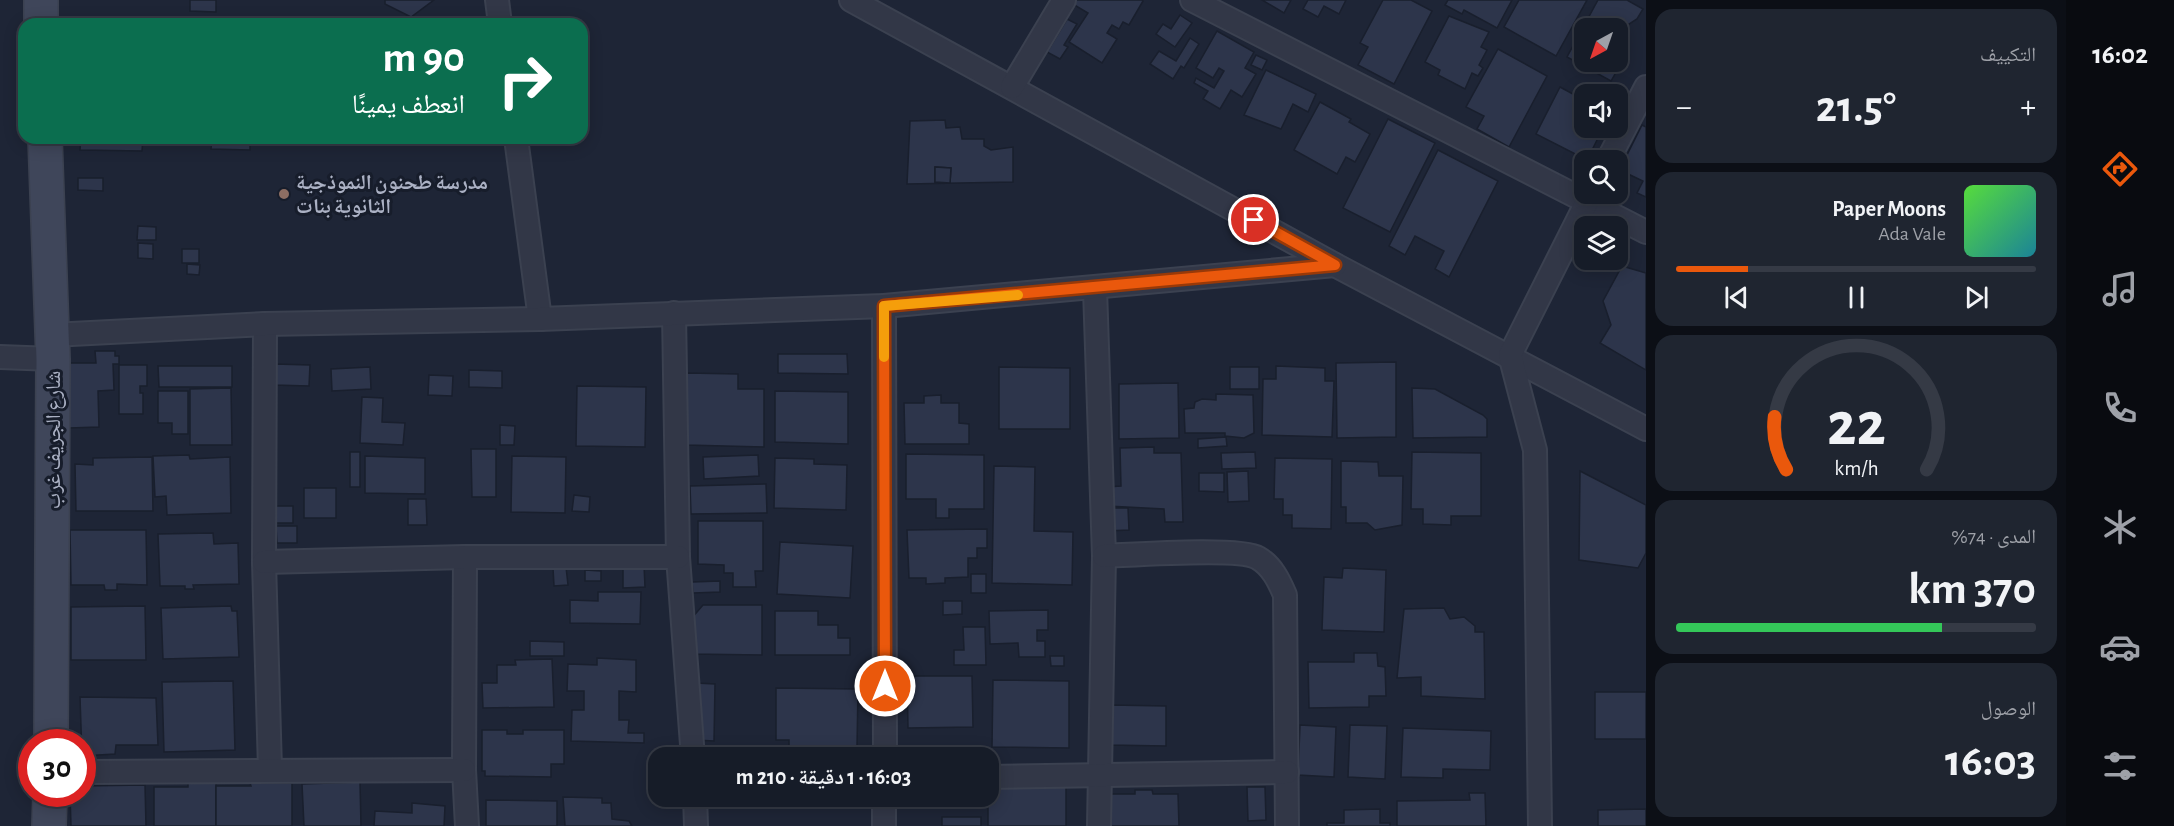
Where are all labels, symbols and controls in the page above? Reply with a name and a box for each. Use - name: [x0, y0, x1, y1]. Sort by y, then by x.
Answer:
- north arrow: [1574, 18, 1628, 72]
- map controls: [1574, 18, 1628, 270]
- text: 90 m: [383, 37, 465, 79]
- text: 16:02: [2092, 41, 2148, 68]
- icon: right: [486, 42, 564, 120]
- text: التكييف: [1980, 45, 2036, 65]
- button: sound: [1574, 84, 1628, 138]
- text: 21.5°: [1816, 85, 1896, 130]
- text: انعطف يمينًا: [352, 91, 465, 118]
- text: −: [1676, 91, 1692, 124]
- text: +: [2020, 91, 2036, 124]
- icon: directions: [2099, 148, 2141, 190]
- button: search: [1574, 150, 1628, 204]
- place label: مدرسة طحنون النموذجية الثانوية بنات: [296, 172, 488, 218]
- marker: مدرسة طحنون النموذجية الثانوية بنات: [277, 187, 291, 201]
- pin: [1228, 194, 1279, 245]
- text: Paper Moons: [1832, 198, 1946, 220]
- icon: arrive: [1237, 203, 1270, 236]
- button: layers: [1574, 216, 1628, 270]
- text: Ada Vale: [1878, 224, 1946, 244]
- icon: music: [2099, 268, 2141, 310]
- icon: previous: [1720, 281, 1753, 314]
- icon: pause: [1840, 281, 1873, 314]
- icon: next: [1960, 281, 1993, 314]
- street label: شارع الجريف غرب: [43, 371, 66, 509]
- icon: phone: [2099, 387, 2141, 429]
- text: 22: [1827, 394, 1885, 456]
- text: km/h: [1834, 458, 1878, 479]
- icon: climate: [2099, 506, 2141, 548]
- text: المدى · 74%: [1951, 527, 2036, 547]
- text: 370 km: [1908, 567, 2036, 612]
- icon: car: [2099, 626, 2141, 668]
- position arrow: [853, 654, 917, 718]
- text: الوصول: [1981, 699, 2036, 719]
- speed limit sign: 30: [18, 729, 96, 807]
- text: 16:03: [1945, 739, 2036, 784]
- icon: filters: [2099, 745, 2141, 787]
- text: 16:03 · 1 دقيقة · 210 m: [736, 766, 911, 788]

